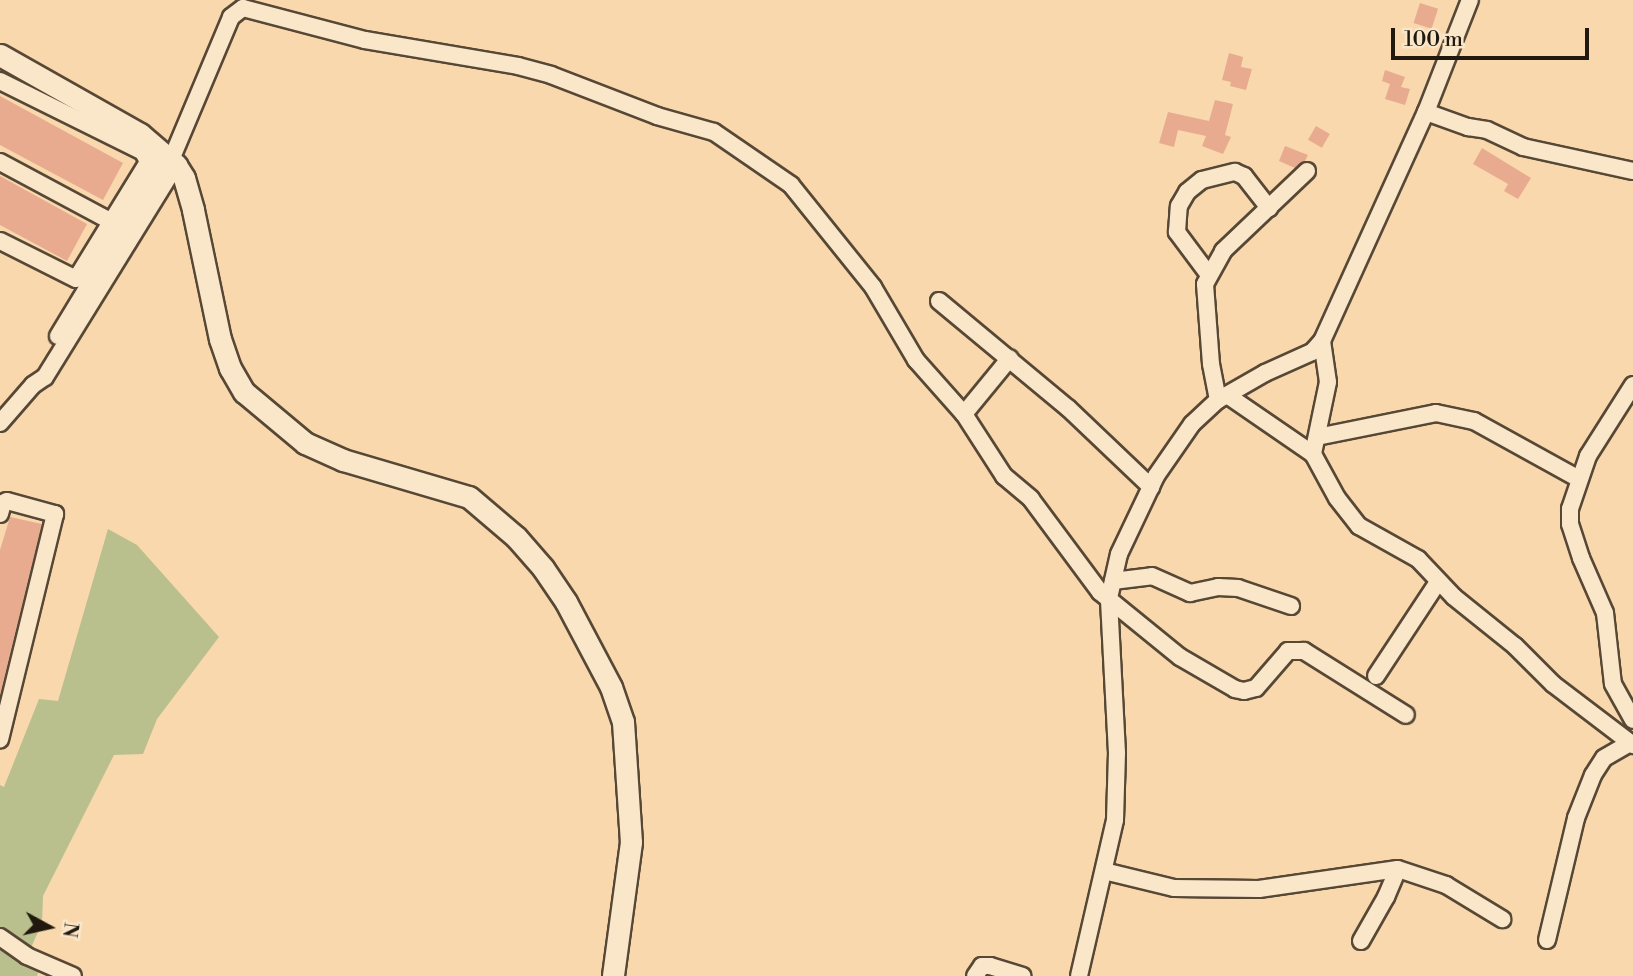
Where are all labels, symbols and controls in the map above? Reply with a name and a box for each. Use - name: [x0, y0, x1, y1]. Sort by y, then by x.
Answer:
- scale bar: [1395, 14, 1593, 58]
- text: 100 m: [1404, 27, 1463, 53]
- north arrow: [14, 892, 84, 962]
- text: N: [57, 921, 83, 939]

